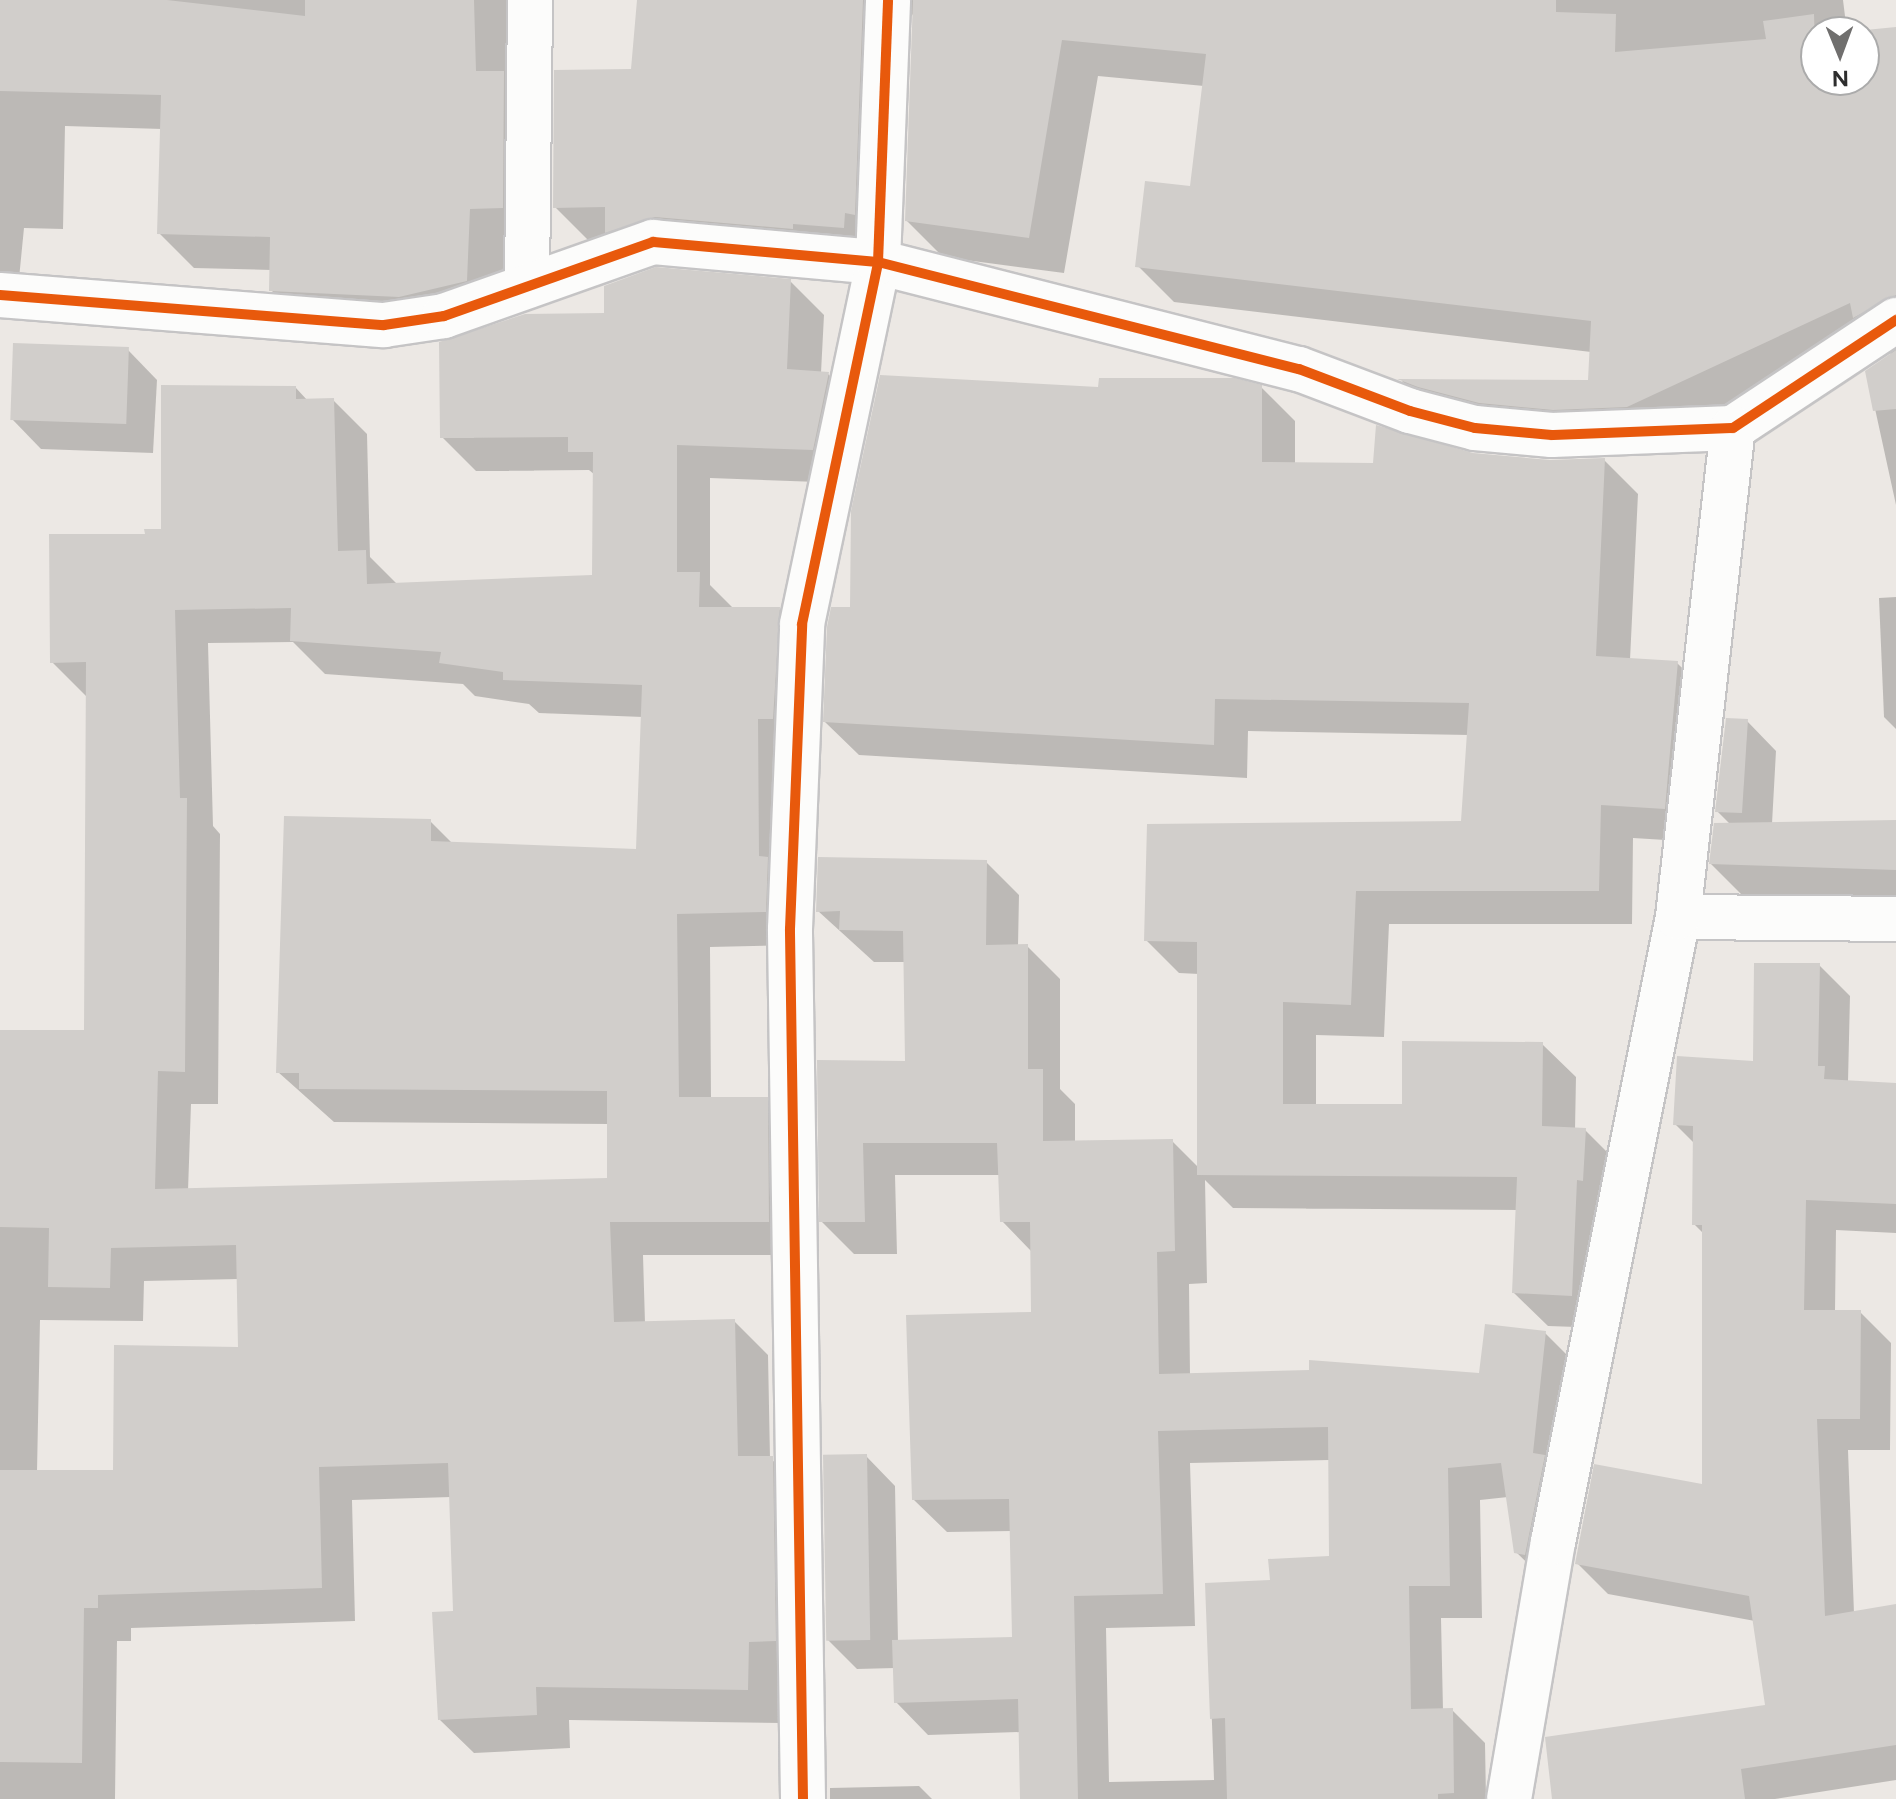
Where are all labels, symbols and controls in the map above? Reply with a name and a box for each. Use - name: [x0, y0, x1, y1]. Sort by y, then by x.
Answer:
- north arrow: [1800, 16, 1880, 96]
- text: N: [1832, 65, 1849, 92]

